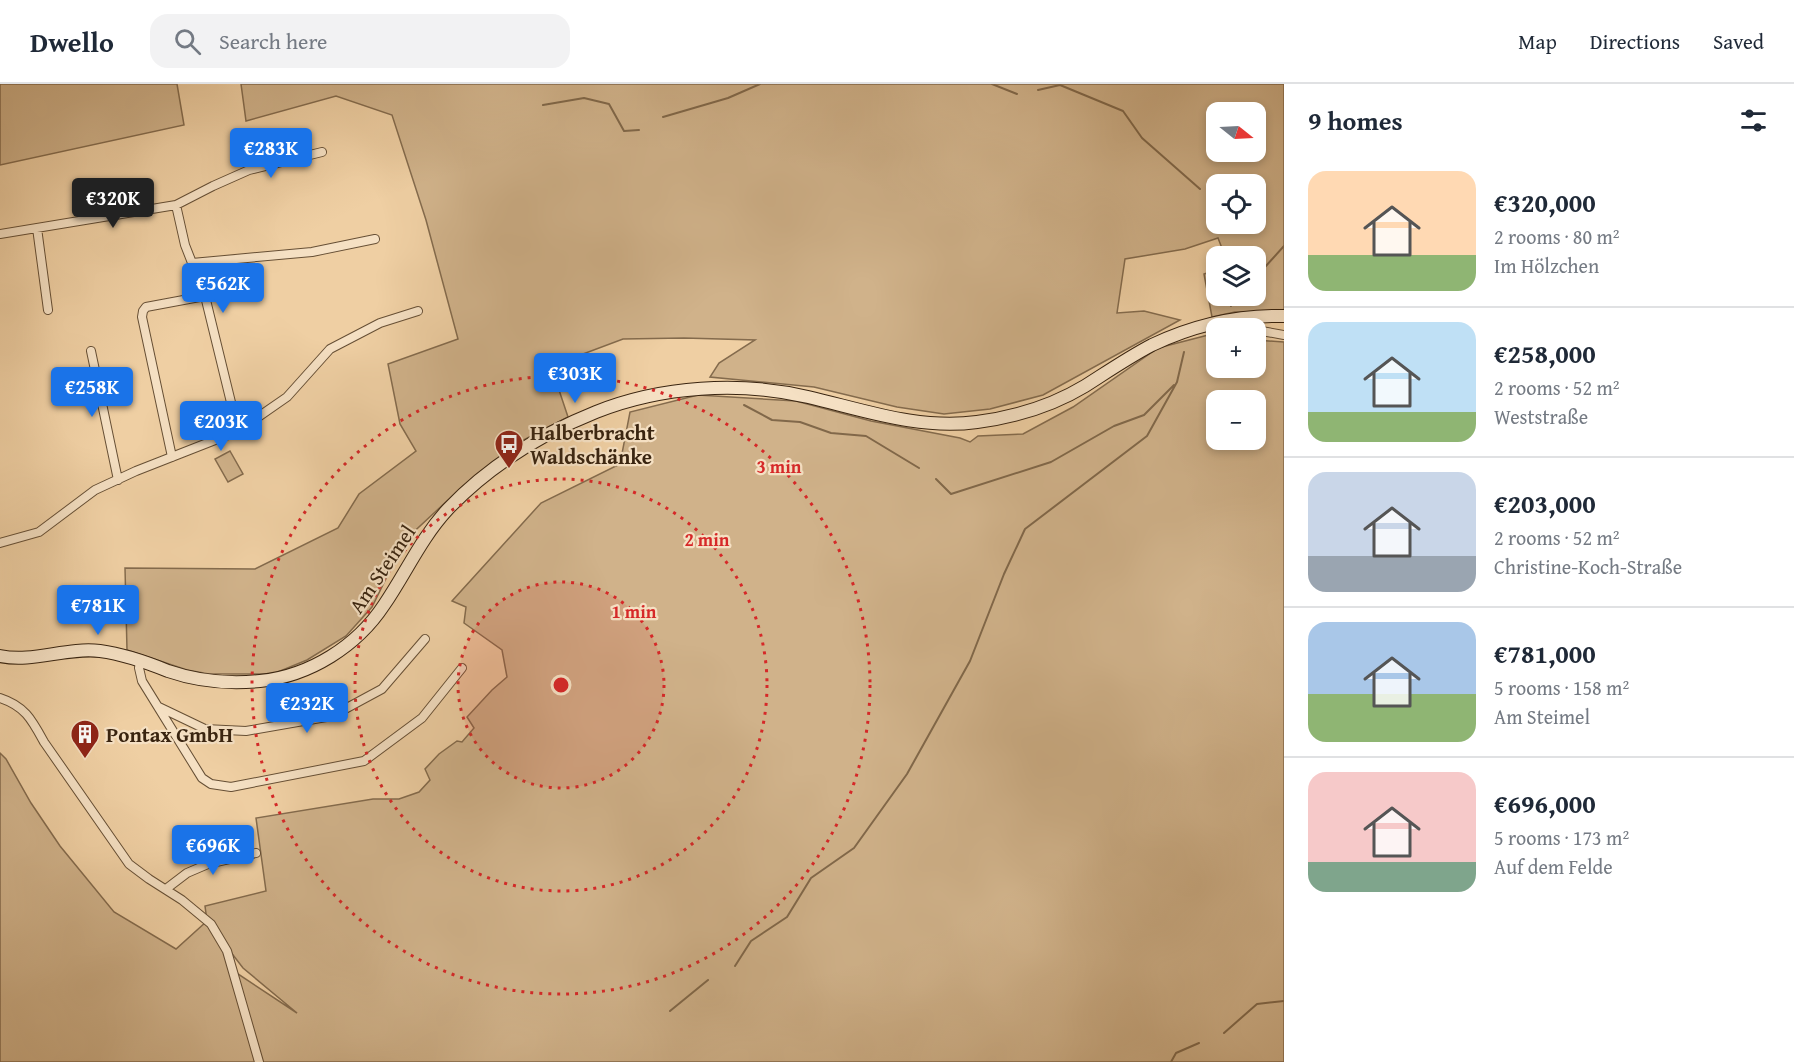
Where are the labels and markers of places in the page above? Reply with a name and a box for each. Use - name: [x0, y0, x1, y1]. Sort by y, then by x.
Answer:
- pin: €283K: [229, 128, 313, 179]
- pin: €320K: [71, 178, 155, 229]
- pin: €562K: [181, 263, 265, 314]
- pin: €303K: [533, 353, 617, 404]
- pin: €258K: [50, 367, 134, 418]
- pin: €203K: [179, 401, 263, 452]
- place label: Halberbracht Waldschänke: [530, 417, 655, 472]
- bus stop icon: Halberbracht Waldschänke: [493, 428, 525, 470]
- pin: €781K: [56, 585, 140, 636]
- centre of rings: [551, 675, 571, 695]
- pin: €232K: [265, 683, 349, 734]
- building icon: Pontax GmbH: [69, 718, 101, 760]
- place label: Pontax GmbH: [106, 719, 233, 750]
- pin: €696K: [171, 825, 255, 876]

